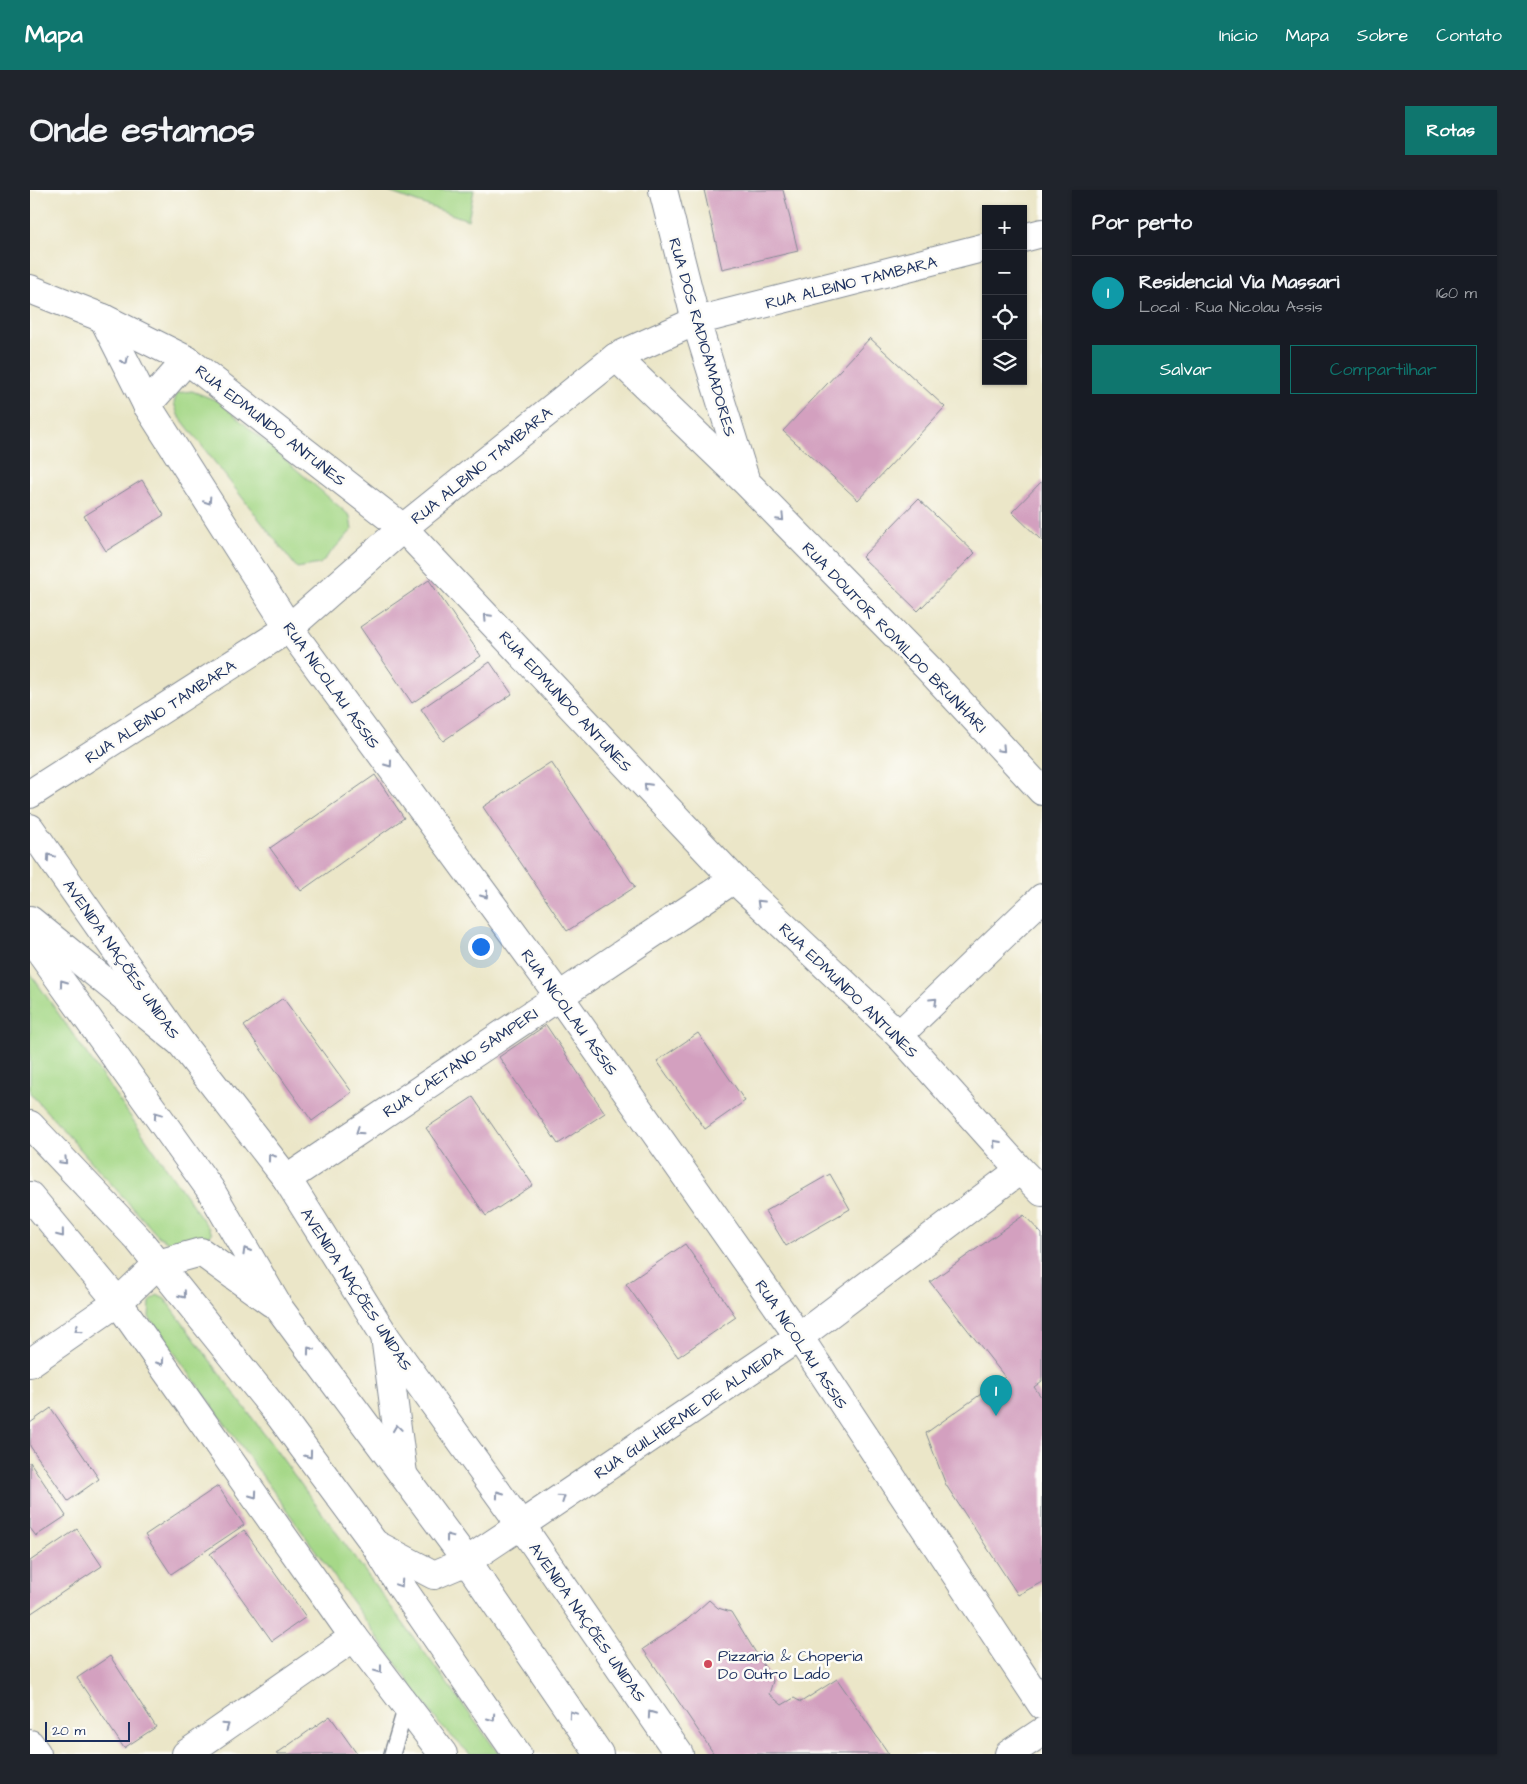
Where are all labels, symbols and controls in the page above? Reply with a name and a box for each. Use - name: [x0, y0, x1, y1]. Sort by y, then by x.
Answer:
- text: Mapa: [25, 18, 83, 52]
- text: Início: [1219, 23, 1258, 48]
- text: Mapa: [1286, 23, 1329, 48]
- text: Sobre: [1357, 23, 1408, 48]
- text: Contato: [1436, 23, 1502, 48]
- text: Onde estamos: [30, 106, 255, 155]
- button: Rotas: [1405, 106, 1497, 155]
- map controls: [982, 205, 1027, 385]
- button: +: [982, 205, 1027, 250]
- text: Por perto: [1092, 208, 1192, 237]
- street label: RUA DOS RADIOAMADORES: [663, 235, 741, 439]
- button: −: [982, 250, 1027, 295]
- street label: RUA ALBINO TAMBARA: [763, 251, 939, 315]
- text: Residencial Via Massari: [1139, 269, 1339, 296]
- text: 1: [1107, 282, 1109, 304]
- text: 160 m: [1436, 282, 1477, 304]
- button: locate: [982, 295, 1027, 340]
- text: Local · Rua Nicolau Assis: [1139, 296, 1323, 318]
- button: layers: [982, 340, 1027, 385]
- button: Salvar: [1092, 345, 1280, 394]
- button: Compartilhar: [1290, 345, 1477, 394]
- one-way arrow: [119, 356, 129, 365]
- street label: RUA EDMUNDO ANTUNES: [190, 360, 350, 492]
- street label: RUA ALBINO TAMBARA: [406, 402, 557, 530]
- one-way arrow: [202, 495, 211, 504]
- one-way arrow: [775, 512, 784, 521]
- street label: RUA DOUTOR ROMILDO BRUNHARI: [797, 537, 992, 738]
- one-way arrow: [484, 614, 493, 623]
- street label: RUA NICOLAU ASSIS: [278, 618, 385, 753]
- street label: RUA EDMUNDO ANTUNES: [494, 626, 637, 777]
- street label: RUA ALBINO TAMBARA: [81, 655, 240, 769]
- one-way arrow: [996, 743, 1005, 752]
- one-way arrow: [383, 758, 392, 768]
- one-way arrow: [644, 783, 653, 792]
- one-way arrow: [47, 853, 56, 862]
- street label: AVENIDA NAÇÕES UNIDAS: [58, 875, 185, 1044]
- one-way arrow: [480, 889, 488, 898]
- one-way arrow: [756, 900, 765, 909]
- street label: RUA EDMUNDO ANTUNES: [774, 918, 923, 1063]
- your location: [468, 934, 494, 960]
- street label: RUA NICOLAU ASSIS: [516, 945, 623, 1080]
- one-way arrow: [60, 980, 68, 989]
- one-way arrow: [928, 998, 937, 1007]
- street label: RUA CAETANO SAMPERI: [379, 1003, 542, 1123]
- one-way arrow: [155, 1112, 163, 1121]
- one-way arrow: [355, 1124, 364, 1134]
- one-way arrow: [993, 1140, 1002, 1149]
- one-way arrow: [268, 1154, 276, 1163]
- one-way arrow: [58, 1155, 67, 1164]
- street label: AVENIDA NAÇÕES UNIDAS: [295, 1204, 417, 1375]
- one-way arrow: [55, 1228, 64, 1237]
- one-way arrow: [243, 1247, 253, 1256]
- street label: RUA NICOLAU ASSIS: [750, 1275, 853, 1414]
- one-way arrow: [178, 1289, 186, 1298]
- one-way arrow: [74, 1323, 84, 1332]
- street label: RUA GUILHERME DE ALMEIDA: [590, 1341, 787, 1484]
- one-way arrow: [307, 1347, 316, 1356]
- one-way arrow: [155, 1356, 164, 1366]
- pin: 1: [980, 1375, 1012, 1416]
- one-way arrow: [392, 1423, 402, 1432]
- one-way arrow: [303, 1449, 312, 1459]
- one-way arrow: [248, 1489, 257, 1499]
- one-way arrow: [496, 1491, 504, 1500]
- one-way arrow: [556, 1495, 565, 1504]
- one-way arrow: [446, 1533, 455, 1543]
- street label: AVENIDA NAÇÕES UNIDAS: [524, 1538, 651, 1707]
- one-way arrow: [394, 1579, 403, 1588]
- place label: Pizzaria & Choperia Do Outro Lado: [718, 1645, 863, 1685]
- marker: Pizzaria & Choperia Do Outro Lado: [702, 1658, 714, 1670]
- one-way arrow: [373, 1664, 382, 1674]
- one-way arrow: [568, 1710, 578, 1719]
- one-way arrow: [648, 1710, 657, 1720]
- one-way arrow: [486, 1712, 495, 1722]
- scale bar: [45, 1719, 130, 1742]
- text: 20 m: [52, 1721, 85, 1741]
- one-way arrow: [220, 1723, 230, 1732]

